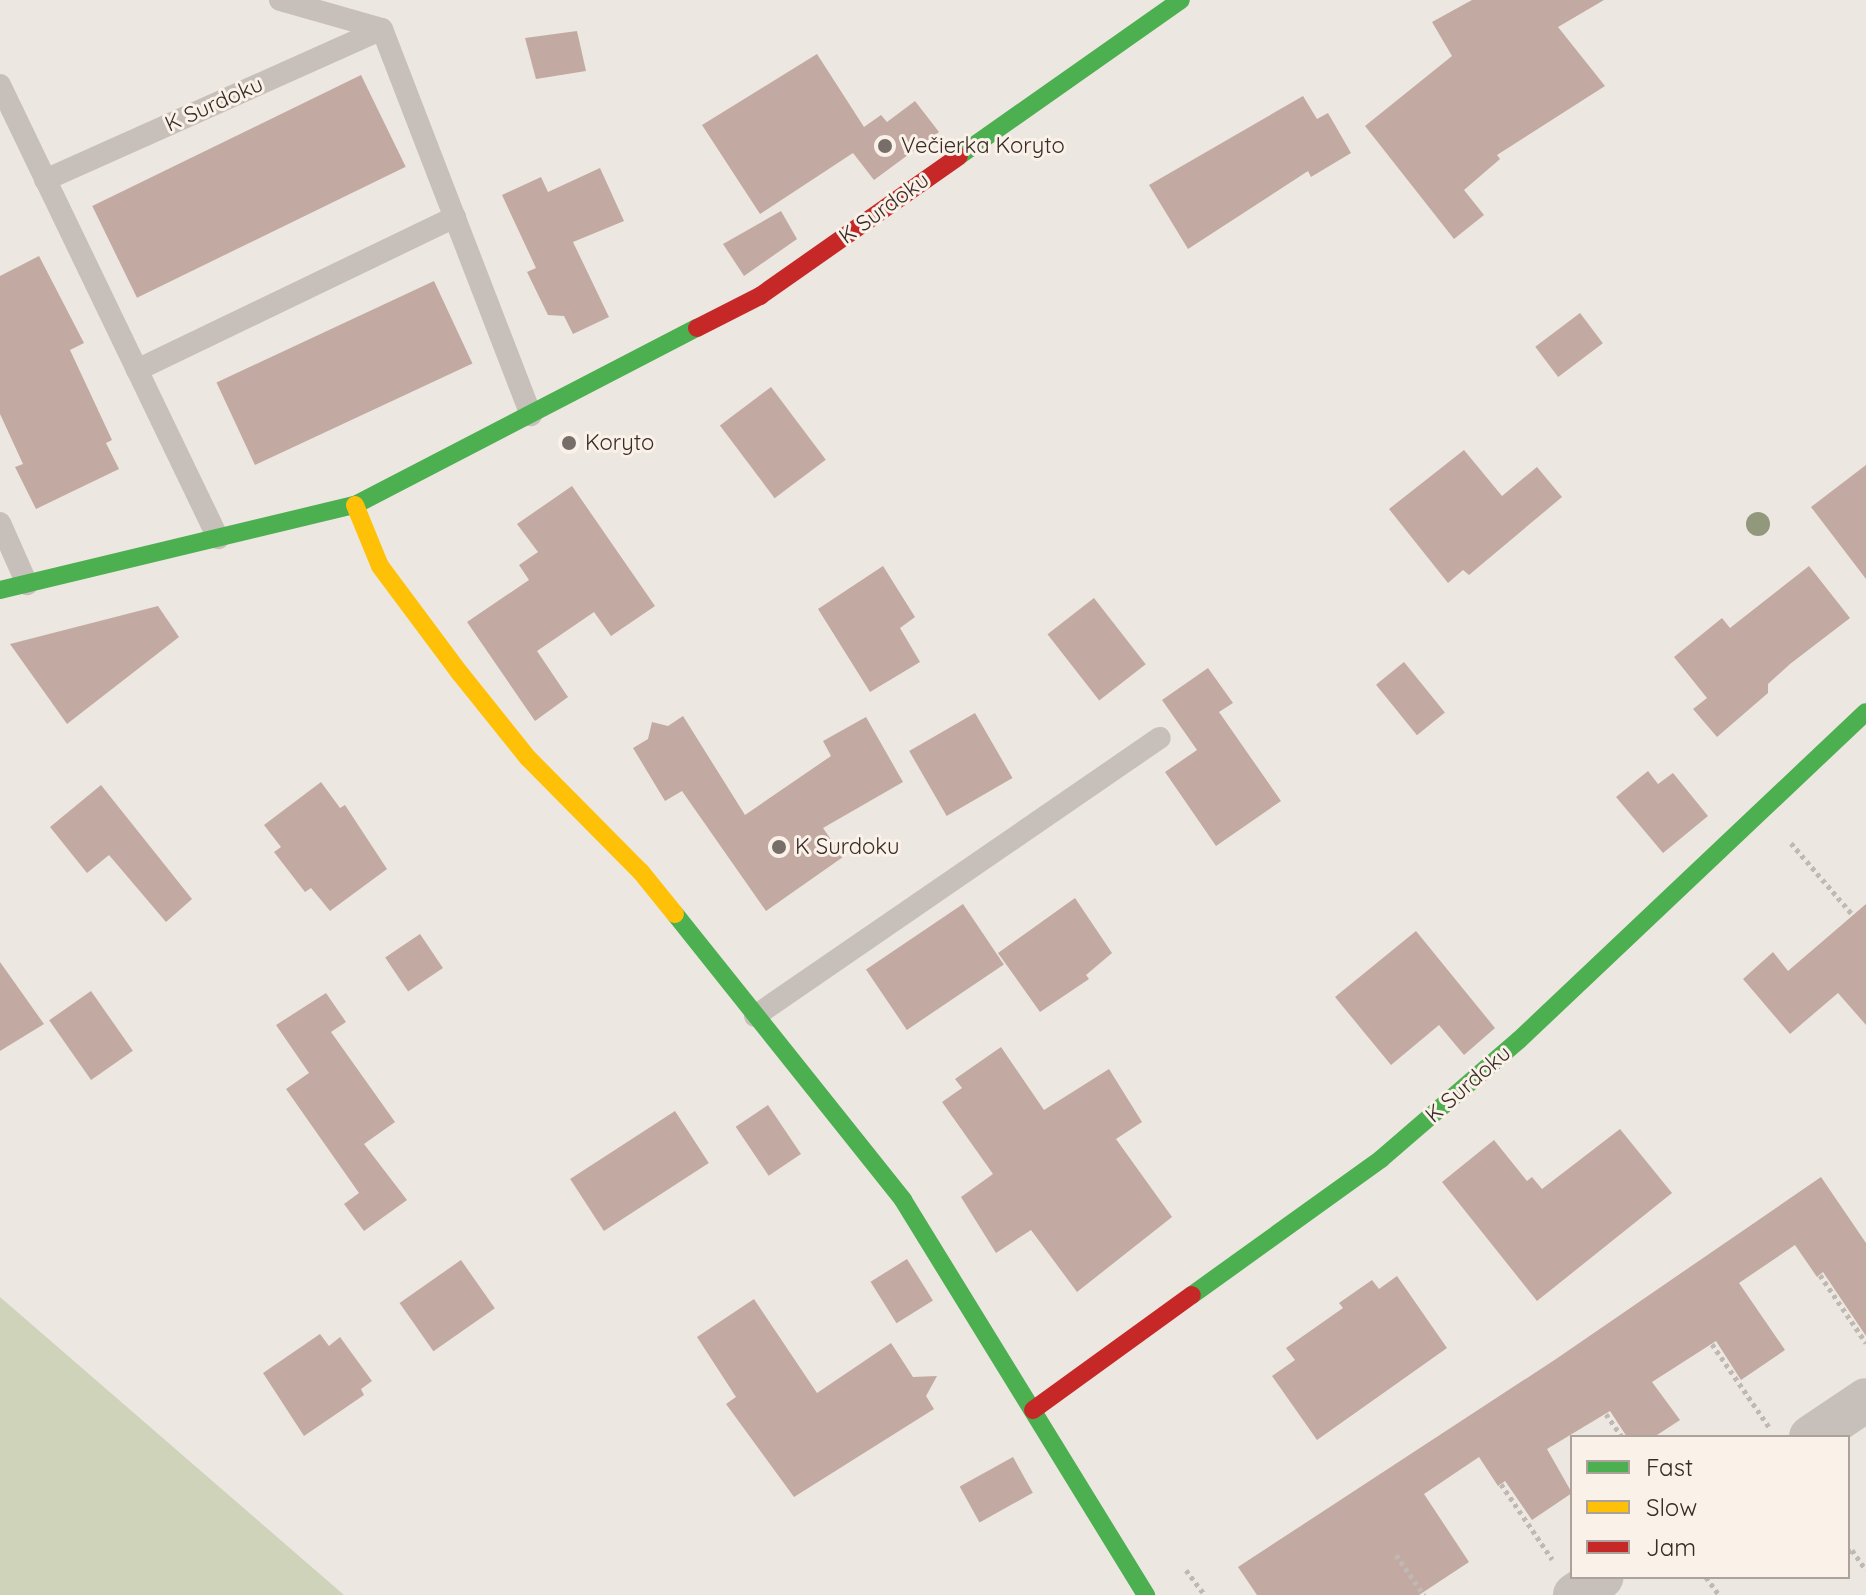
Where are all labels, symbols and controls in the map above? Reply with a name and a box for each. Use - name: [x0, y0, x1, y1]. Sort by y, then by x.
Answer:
- street label: K Surdoku: [161, 71, 267, 137]
- place label: Večierka Koryto: [901, 133, 1065, 159]
- marker: Večierka Koryto: [876, 137, 894, 155]
- street label: K Surdoku: [834, 167, 934, 249]
- place label: Koryto: [585, 430, 654, 456]
- marker: Koryto: [560, 434, 578, 452]
- place label: K Surdoku: [795, 834, 900, 860]
- marker: K Surdoku: [770, 838, 788, 856]
- street label: K Surdoku: [1420, 1040, 1516, 1128]
- legend: [1570, 1435, 1850, 1579]
- text: Fast: [1646, 1452, 1693, 1482]
- text: Slow: [1646, 1492, 1697, 1522]
- text: Jam: [1646, 1532, 1696, 1562]

